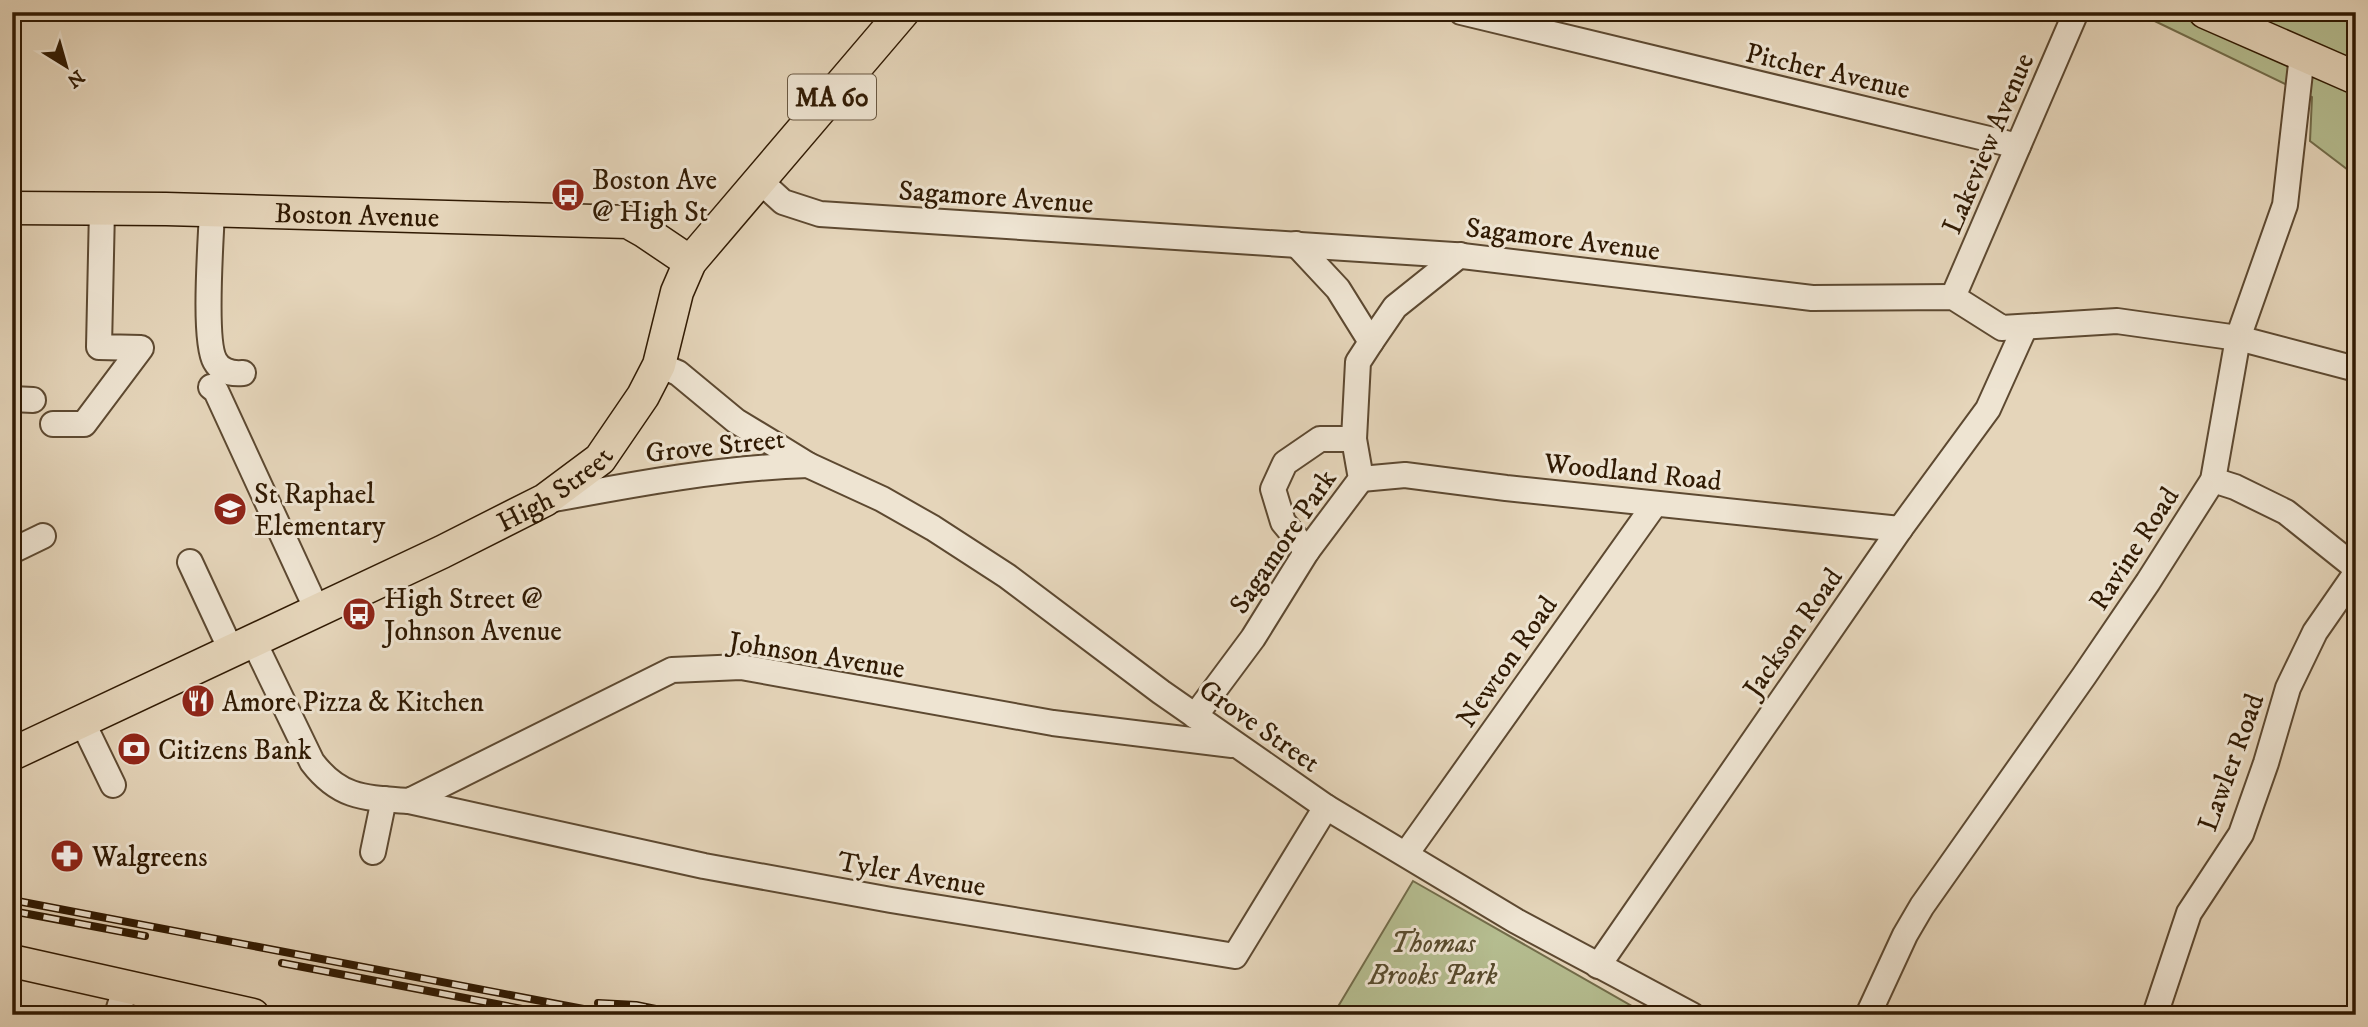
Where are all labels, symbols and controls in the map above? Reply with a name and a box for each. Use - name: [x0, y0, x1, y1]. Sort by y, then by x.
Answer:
- north arrow: [32, 32, 102, 102]
- street label: Pitcher Avenue: [1742, 36, 1913, 107]
- street label: Lakeview Avenue: [1935, 48, 2042, 239]
- text: N: [62, 64, 88, 92]
- road number: MA 60: [788, 74, 876, 120]
- place label: Boston Ave @ High St: [592, 163, 717, 230]
- street label: Sagamore Avenue: [897, 173, 1095, 222]
- bus stop icon: Boston Ave @ High St: [549, 176, 587, 214]
- street label: Boston Avenue: [274, 196, 440, 236]
- street label: Sagamore Avenue: [1464, 210, 1662, 269]
- street label: Grove Street: [644, 422, 786, 471]
- street label: High Street: [491, 441, 622, 540]
- street label: Woodland Road: [1541, 446, 1723, 499]
- street label: Sagamore Park: [1222, 463, 1344, 621]
- place label: St Raphael Elementary: [254, 477, 386, 544]
- street label: Ravine Road: [2081, 481, 2187, 617]
- school or university icon: St Raphael Elementary: [211, 490, 249, 528]
- street label: Jackson Road: [1734, 561, 1851, 707]
- place label: High Street @ Johnson Avenue: [381, 582, 562, 649]
- street label: Newton Road: [1449, 589, 1565, 735]
- bus stop icon: High Street @ Johnson Avenue: [340, 595, 378, 633]
- street label: Johnson Avenue: [723, 624, 907, 687]
- street label: Grove Street: [1192, 672, 1326, 781]
- restaurant icon: Amore Pizza & Kitchen: [179, 682, 217, 720]
- place label: Amore Pizza & Kitchen: [222, 685, 485, 720]
- street label: Lawler Road: [2190, 689, 2272, 836]
- bank icon: Citizens Bank: [115, 730, 153, 768]
- place label: Citizens Bank: [158, 733, 312, 768]
- pharmacy icon: Walgreens: [48, 837, 86, 875]
- place label: Walgreens: [91, 840, 208, 875]
- street label: Tyler Avenue: [835, 844, 989, 905]
- park label: Thomas Brooks Park: [1368, 926, 1498, 993]

